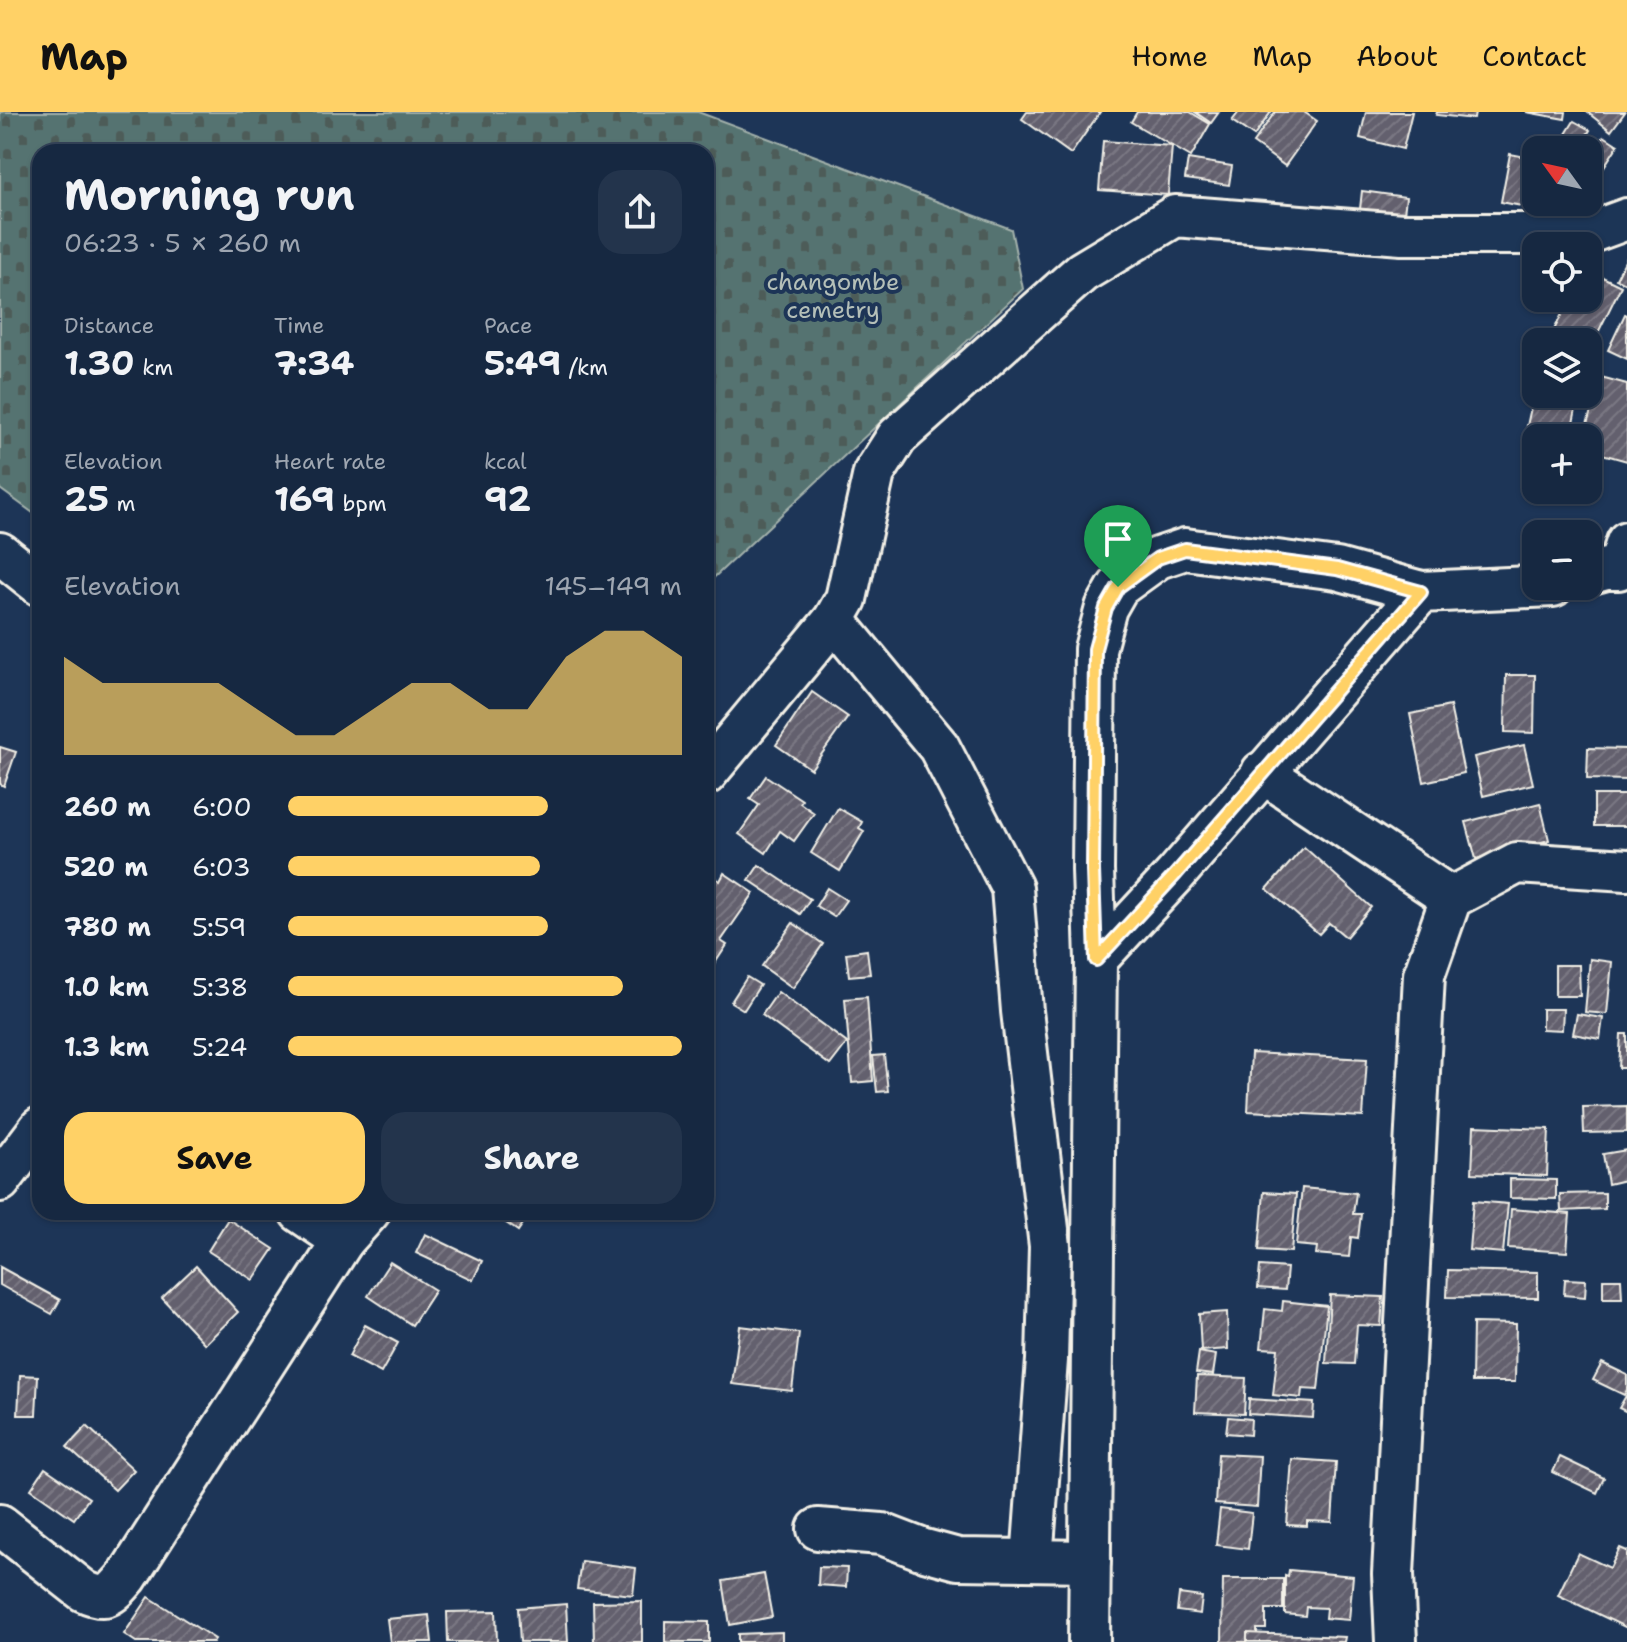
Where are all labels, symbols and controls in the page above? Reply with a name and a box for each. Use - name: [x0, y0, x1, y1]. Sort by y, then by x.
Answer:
- text: Map: [40, 31, 128, 82]
- text: Home: [1131, 37, 1208, 75]
- text: Map: [1252, 37, 1312, 75]
- text: About: [1356, 37, 1438, 75]
- text: Contact: [1482, 37, 1587, 75]
- north arrow: [1522, 136, 1602, 216]
- map controls: [1522, 136, 1602, 600]
- text: Morning run: [64, 165, 355, 224]
- button: share: [598, 170, 682, 254]
- text: 06:23 · 5 × 260 m: [64, 225, 301, 260]
- button: locate: [1522, 232, 1602, 312]
- park label: changombe cemetry: [766, 266, 900, 326]
- text: Distance: [64, 311, 154, 340]
- text: Time: [274, 311, 324, 340]
- text: Pace: [484, 311, 532, 340]
- button: layers: [1522, 328, 1602, 408]
- text: 1.30: [64, 340, 135, 386]
- text: 7:34: [274, 340, 354, 386]
- text: 5:49: [484, 340, 561, 386]
- text: km: [135, 353, 173, 382]
- text: /km: [561, 353, 608, 382]
- button: +: [1522, 424, 1602, 504]
- text: Elevation: [64, 447, 162, 476]
- text: Heart rate: [274, 447, 386, 476]
- text: kcal: [484, 447, 527, 476]
- text: 25: [64, 476, 109, 522]
- text: 169: [274, 476, 335, 522]
- text: 92: [484, 476, 531, 522]
- text: m: [109, 489, 135, 518]
- text: bpm: [335, 489, 387, 518]
- pin: [1084, 505, 1152, 587]
- icon: arrive: [1096, 517, 1140, 561]
- button: −: [1522, 520, 1602, 600]
- text: Elevation: [64, 568, 180, 603]
- text: 145–149 m: [545, 568, 682, 603]
- text: 260 m: [64, 789, 151, 824]
- text: 6:00: [192, 789, 252, 824]
- text: 520 m: [64, 849, 148, 884]
- text: 6:03: [192, 849, 251, 884]
- text: 780 m: [64, 909, 151, 944]
- text: 5:59: [192, 909, 246, 944]
- text: 1.0 km: [64, 969, 149, 1004]
- text: 5:38: [192, 969, 248, 1004]
- text: 1.3 km: [64, 1029, 149, 1064]
- text: 5:24: [192, 1029, 247, 1064]
- button: Save: [64, 1112, 365, 1204]
- button: Share: [381, 1112, 682, 1204]

